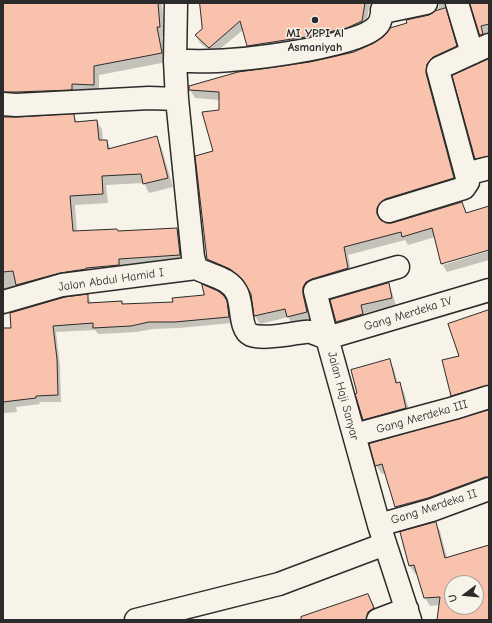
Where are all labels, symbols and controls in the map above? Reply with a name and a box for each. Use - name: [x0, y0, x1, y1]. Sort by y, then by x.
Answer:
- marker: MI YPPI Al Asmaniyah: [310, 15, 320, 25]
- place label: MI YPPI Al Asmaniyah: [286, 27, 344, 55]
- street label: Jalan Abdul Hamid I: [57, 265, 165, 295]
- street label: Gang Merdeka IV: [362, 294, 454, 334]
- street label: Jalan Haji Sanyar: [324, 350, 362, 442]
- street label: Gang Merdeka III: [375, 397, 469, 437]
- street label: Gang Merdeka II: [389, 486, 479, 528]
- north arrow: [444, 575, 484, 615]
- text: U: [446, 593, 460, 604]

